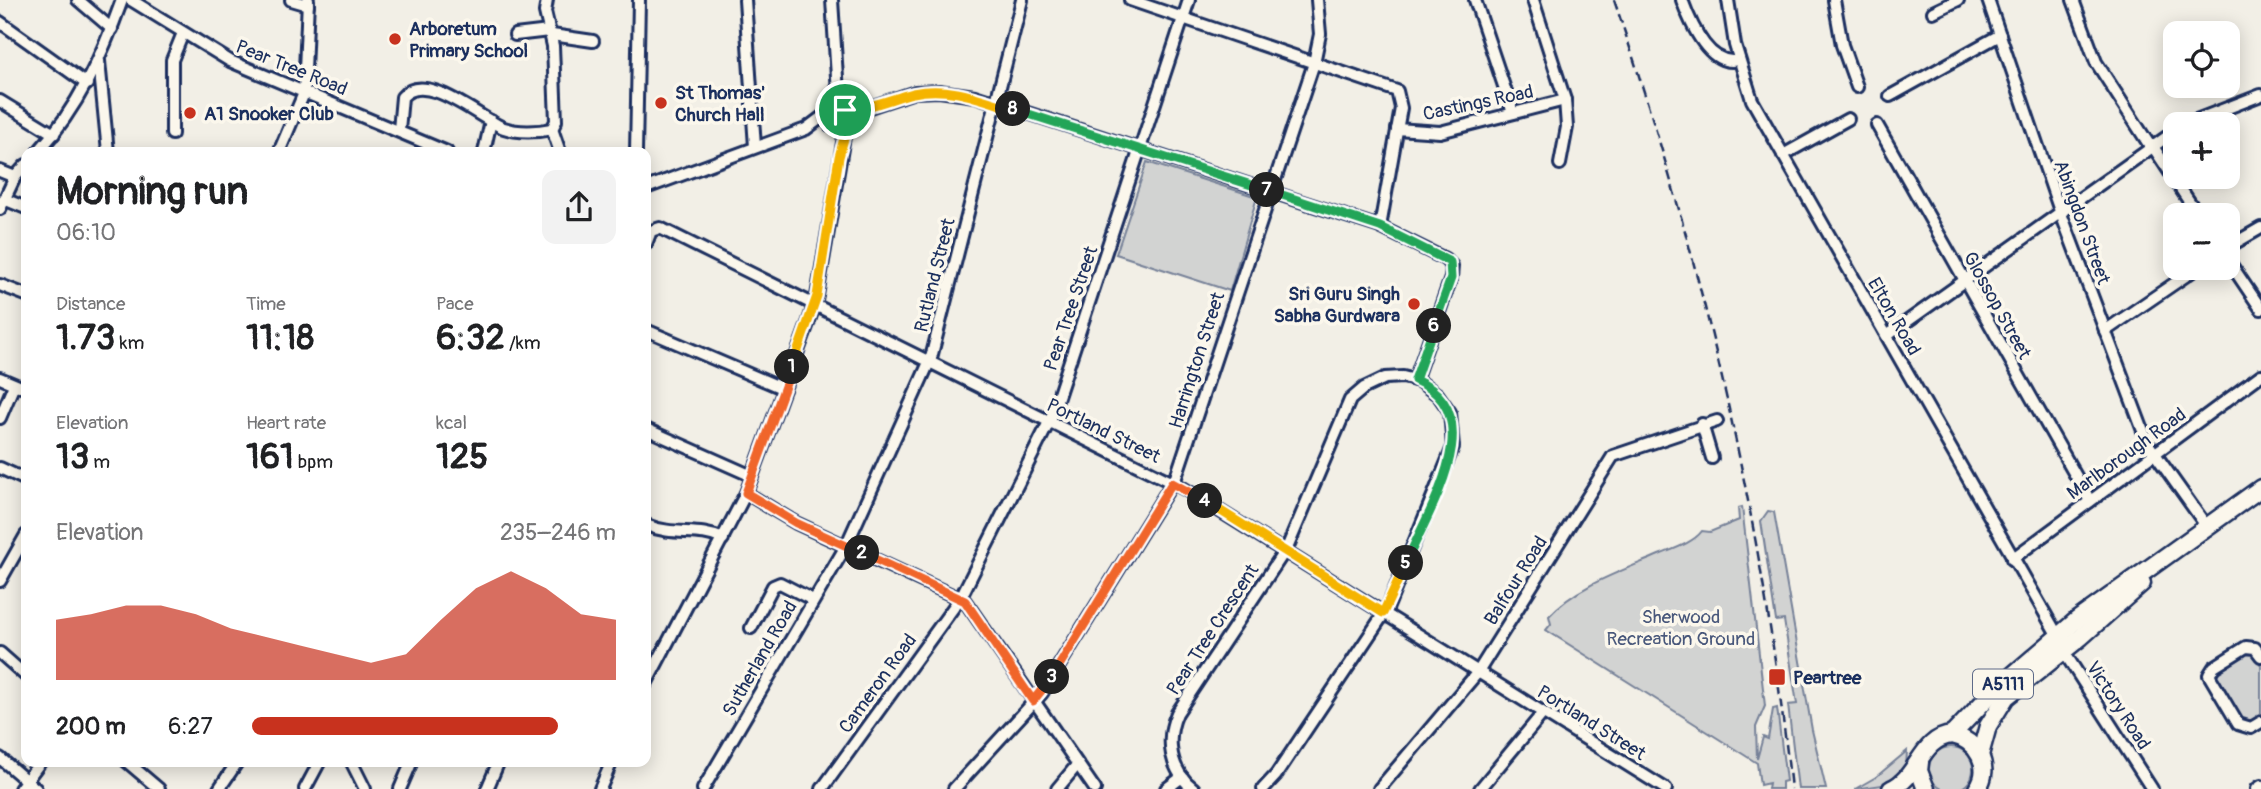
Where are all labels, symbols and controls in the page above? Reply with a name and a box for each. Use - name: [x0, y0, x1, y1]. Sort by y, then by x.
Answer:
- place label: Arboretum Primary School: [409, 17, 528, 63]
- map controls: [2163, 21, 2240, 280]
- button: locate: [2163, 21, 2240, 98]
- marker: Arboretum Primary School: [387, 31, 403, 47]
- street label: Pear Tree Road: [232, 35, 351, 101]
- pin: [815, 80, 875, 140]
- street label: Castings Road: [1421, 80, 1536, 126]
- place label: St Thomas' Church Hall: [675, 81, 765, 127]
- icon: arrive: [826, 91, 864, 129]
- pin: 8: [996, 92, 1030, 126]
- marker: St Thomas' Church Hall: [653, 95, 669, 111]
- text: 8: [1008, 96, 1017, 120]
- place label: A1 Snooker Club: [204, 102, 334, 126]
- marker: A1 Snooker Club: [182, 105, 198, 121]
- button: +: [2163, 112, 2240, 189]
- street label: Abingdon Street: [2048, 157, 2116, 288]
- text: Morning run: [56, 168, 248, 216]
- button: share: [542, 170, 616, 244]
- pin: 7: [1250, 172, 1284, 208]
- text: 7: [1261, 177, 1272, 201]
- button: −: [2163, 203, 2240, 280]
- street label: Rutland Street: [909, 215, 961, 335]
- text: 06:10: [56, 218, 116, 247]
- street label: Pear Tree Street: [1038, 242, 1104, 374]
- street label: Glossop Street: [1958, 248, 2037, 364]
- street label: Elton Road: [1862, 273, 1926, 360]
- place label: Sri Guru Singh Sabha Gurdwara: [1274, 282, 1400, 328]
- street label: Harrington Street: [1164, 289, 1230, 432]
- text: Distance: [56, 292, 125, 316]
- text: Time: [246, 292, 286, 316]
- text: Pace: [436, 292, 474, 316]
- marker: Sri Guru Singh Sabha Gurdwara: [1406, 296, 1422, 312]
- pin: 6: [1416, 308, 1452, 344]
- text: 6: [1428, 313, 1439, 337]
- text: 1.73: [56, 316, 115, 360]
- text: 11:18: [246, 316, 314, 360]
- text: 6:32: [436, 316, 505, 360]
- text: km: [115, 331, 144, 355]
- text: /km: [505, 331, 541, 355]
- pin: 1: [774, 350, 810, 384]
- text: 1: [788, 354, 795, 378]
- street label: Portland Street: [1043, 393, 1165, 469]
- street label: Marlborough Road: [2062, 402, 2191, 505]
- text: Elevation: [56, 411, 128, 435]
- text: Heart rate: [246, 411, 326, 435]
- text: kcal: [436, 411, 467, 435]
- text: 13: [56, 435, 89, 479]
- text: 161: [246, 435, 294, 479]
- text: 125: [436, 435, 488, 479]
- text: m: [89, 450, 110, 474]
- text: bpm: [294, 450, 333, 474]
- pin: 4: [1188, 484, 1222, 518]
- text: 4: [1199, 488, 1210, 512]
- text: Elevation: [56, 518, 144, 547]
- text: 235–246 m: [500, 518, 616, 547]
- street label: Balfour Road: [1479, 531, 1553, 630]
- pin: 2: [844, 536, 880, 570]
- text: 2: [856, 540, 867, 564]
- pin: 5: [1388, 546, 1424, 580]
- text: 5: [1400, 550, 1411, 574]
- street label: Pear Tree Crescent: [1161, 559, 1264, 700]
- street label: Sutherland Road: [717, 596, 803, 721]
- park label: Sherwood Recreation Ground: [1607, 605, 1755, 651]
- street label: Cameron Road: [834, 629, 922, 738]
- street label: Victory Road: [2081, 657, 2156, 754]
- pin: 3: [1034, 660, 1070, 694]
- text: 3: [1046, 664, 1057, 688]
- place label: Peartree: [1793, 666, 1862, 690]
- marker: Peartree: [1767, 667, 1787, 687]
- road number: A5111: [1973, 670, 2033, 698]
- street label: Portland Street: [1533, 680, 1651, 766]
- text: 200 m: [56, 712, 126, 741]
- text: 6:27: [168, 712, 213, 741]

